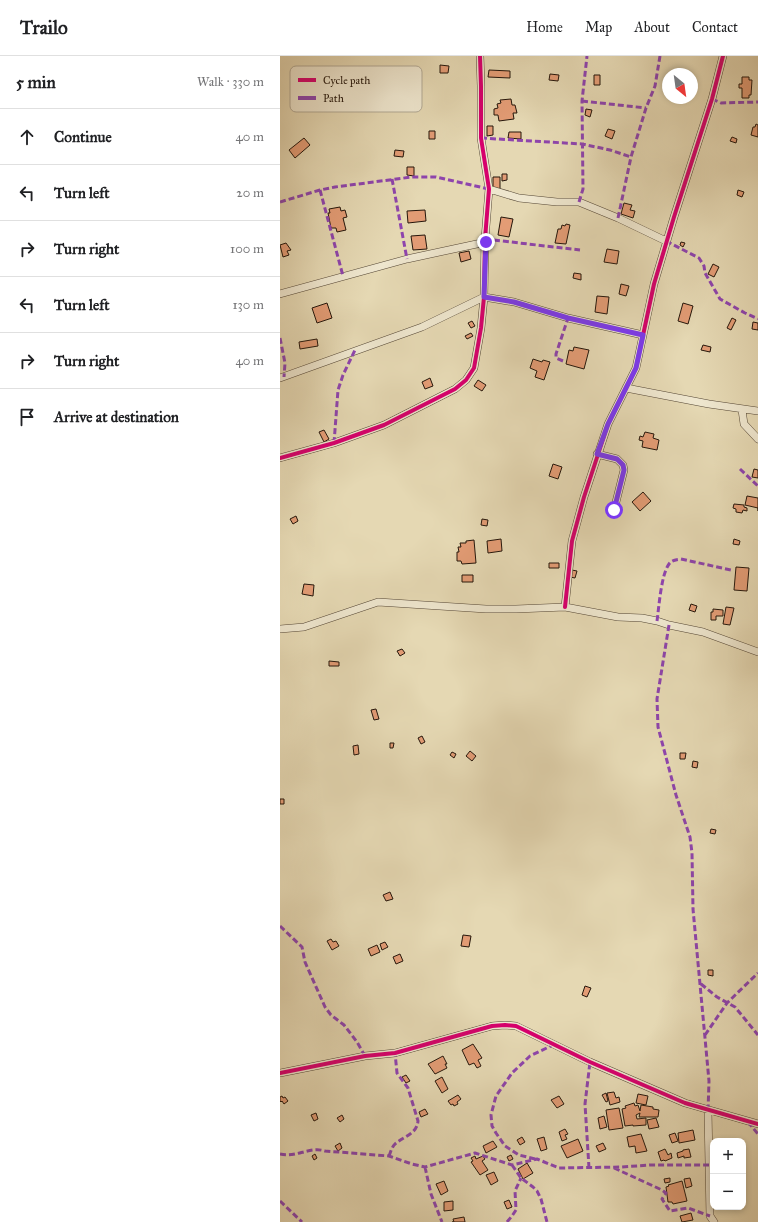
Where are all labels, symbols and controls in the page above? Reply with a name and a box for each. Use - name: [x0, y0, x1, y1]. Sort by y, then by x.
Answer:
- text: Trailo: [20, 16, 68, 39]
- text: Home: [526, 19, 563, 36]
- text: Map: [585, 19, 612, 36]
- text: About: [634, 19, 670, 36]
- text: Contact: [692, 19, 738, 36]
- legend: [290, 66, 422, 112]
- north arrow: [662, 68, 698, 104]
- text: 5 min: [16, 72, 56, 93]
- text: Walk · 330 m: [197, 74, 264, 90]
- text: Cycle path: [323, 74, 370, 87]
- text: Path: [323, 92, 344, 105]
- icon: ahead: [16, 126, 38, 148]
- text: Continue: [54, 128, 112, 146]
- text: 40 m: [235, 129, 264, 145]
- icon: left: [16, 182, 38, 204]
- text: Turn left: [54, 184, 110, 202]
- text: 20 m: [236, 185, 264, 201]
- route end: [477, 233, 495, 251]
- icon: right: [16, 238, 38, 260]
- text: Turn right: [54, 240, 119, 258]
- text: 100 m: [230, 241, 264, 257]
- icon: left: [16, 294, 38, 316]
- text: Turn left: [54, 296, 110, 314]
- text: 130 m: [232, 297, 264, 313]
- icon: right: [16, 350, 38, 372]
- text: Turn right: [54, 352, 119, 370]
- text: 40 m: [235, 353, 264, 369]
- icon: arrive: [16, 406, 38, 428]
- text: Arrive at destination: [54, 408, 179, 426]
- route start: [605, 501, 623, 519]
- map controls: [710, 1138, 746, 1210]
- button: +: [710, 1138, 746, 1174]
- button: −: [710, 1174, 746, 1210]

